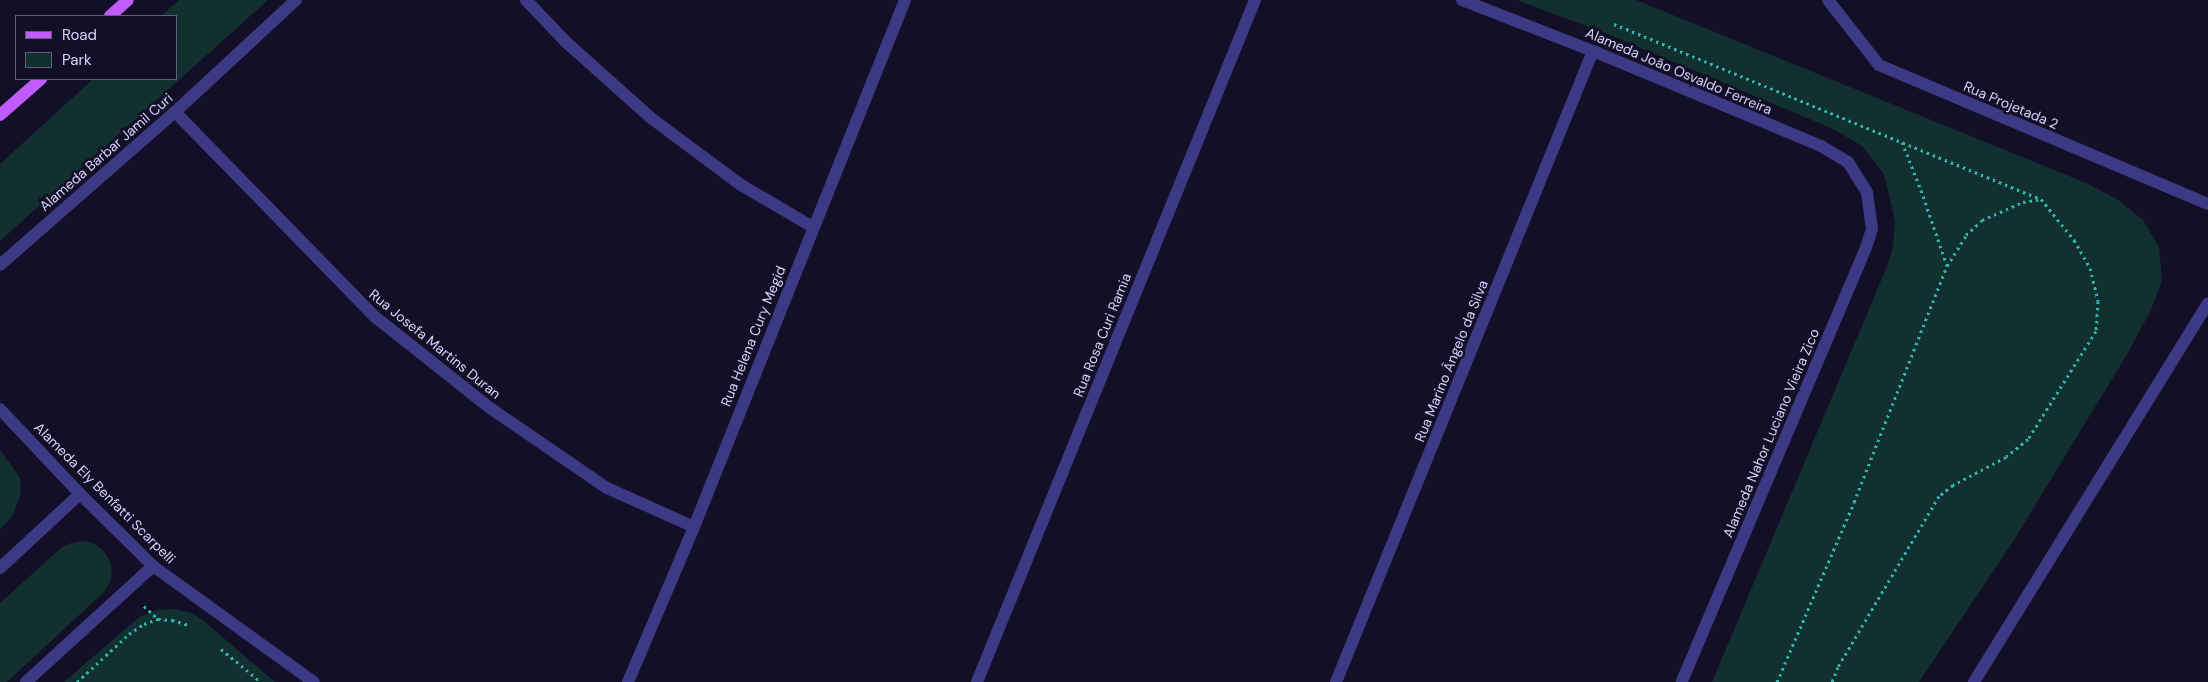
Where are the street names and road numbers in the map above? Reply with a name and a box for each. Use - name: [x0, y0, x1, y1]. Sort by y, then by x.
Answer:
- street label: Alameda João Osvaldo Ferreira: [1583, 24, 1775, 118]
- street label: Rua Projetada 2: [1961, 77, 2061, 133]
- street label: Alameda Barbar Jamil Curi: [36, 90, 176, 214]
- street label: Rua Helena Cury Megid: [717, 263, 789, 409]
- street label: Rua Rosa Curi Ramia: [1070, 271, 1134, 399]
- street label: Rua Marino Ângelo da Silva: [1411, 278, 1491, 444]
- street label: Rua Josefa Martins Duran: [366, 286, 504, 402]
- street label: Alameda Nahor Luciano Vieira Zico: [1719, 326, 1823, 540]
- street label: Alameda Ely Benfatti Scarpelli: [31, 419, 179, 567]

